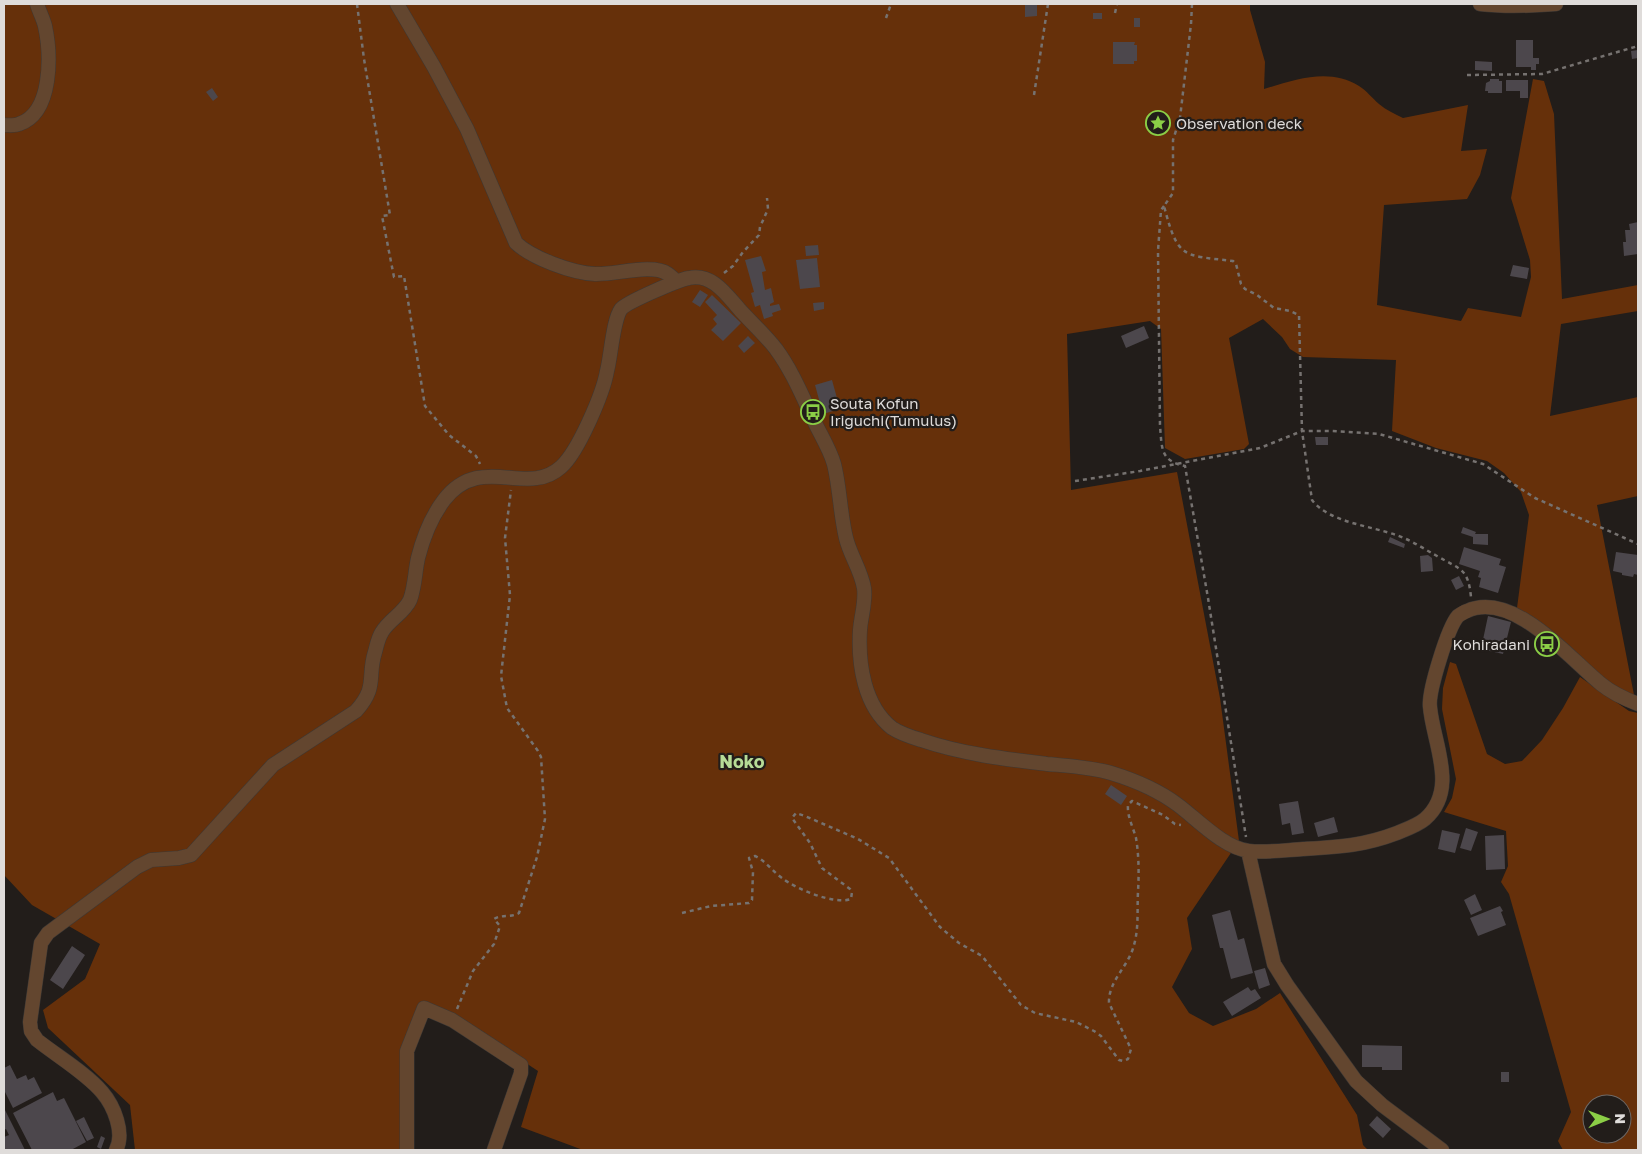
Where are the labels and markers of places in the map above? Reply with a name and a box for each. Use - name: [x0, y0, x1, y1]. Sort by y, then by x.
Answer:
- place icon: Observation deck: [1145, 110, 1171, 136]
- place label: Observation deck: [1176, 114, 1303, 132]
- place label: Souta Kofun Iriguchi(Tumulus): [830, 394, 957, 429]
- bus stop icon: Souta Kofun Iriguchi(Tumulus): [800, 399, 826, 425]
- bus stop icon: Kohiradani: [1534, 631, 1560, 657]
- place label: Kohiradani: [1453, 635, 1530, 653]

